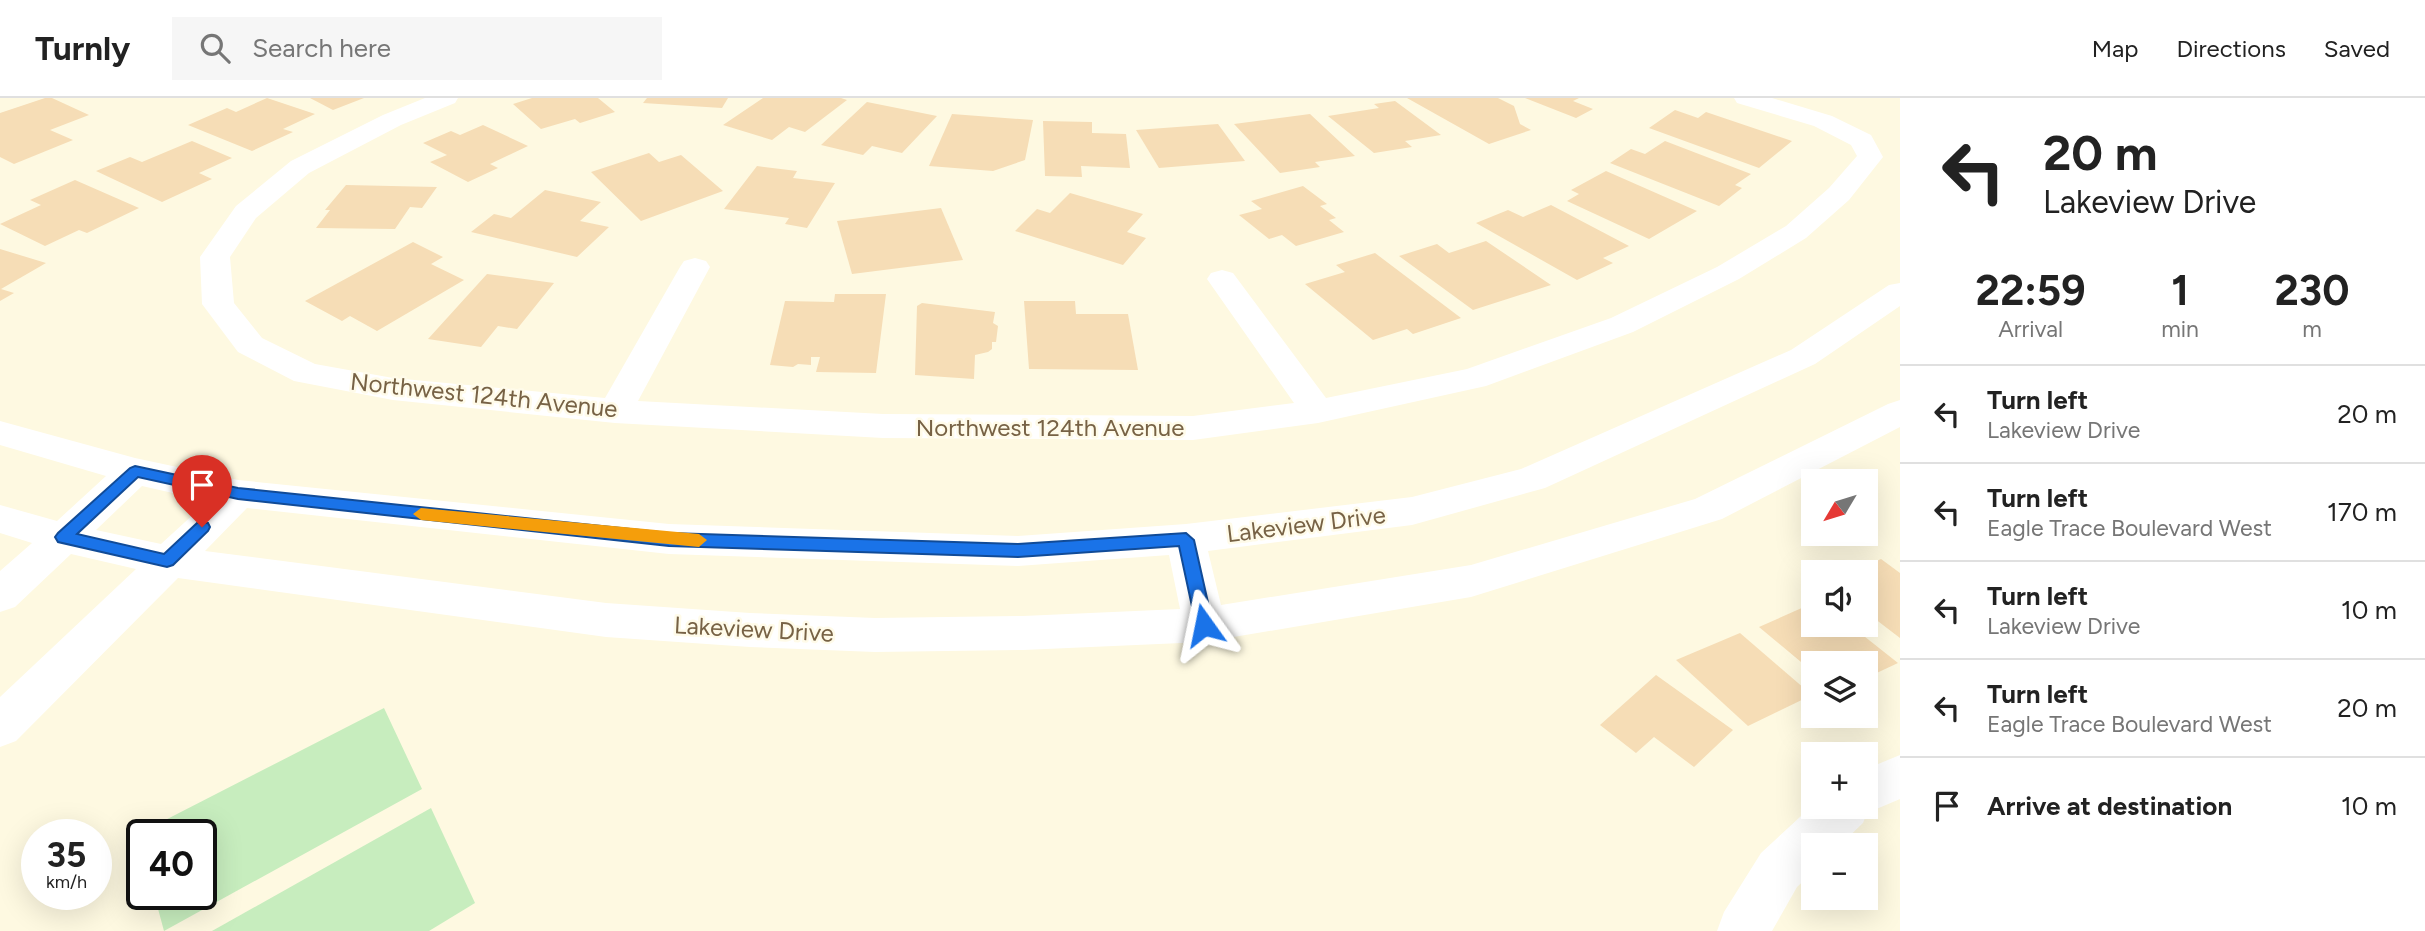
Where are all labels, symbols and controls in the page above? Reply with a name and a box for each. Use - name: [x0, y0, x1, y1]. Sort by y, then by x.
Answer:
- search box: [172, 17, 662, 80]
- text: Turnly: [35, 29, 130, 68]
- icon: search: [196, 29, 234, 67]
- text: Search here: [252, 32, 391, 64]
- text: Map: [2092, 34, 2138, 63]
- text: Directions: [2176, 34, 2286, 63]
- text: Saved: [2324, 34, 2390, 63]
- text: 20 m: [2043, 123, 2158, 182]
- icon: left: [1928, 126, 2019, 217]
- text: Lakeview Drive: [2043, 183, 2256, 221]
- text: 22:59: [1976, 265, 2086, 316]
- text: 1: [2171, 265, 2189, 316]
- text: 230: [2275, 265, 2349, 316]
- text: Arrival: [1998, 315, 2063, 343]
- text: min: [2161, 315, 2199, 343]
- text: m: [2302, 315, 2322, 343]
- street label: Northwest 124th Avenue: [349, 367, 619, 423]
- text: Turn left: [1987, 384, 2088, 416]
- icon: left: [1928, 395, 1966, 433]
- text: 20 m: [2337, 398, 2397, 430]
- street label: Northwest 124th Avenue: [916, 413, 1184, 442]
- text: Lakeview Drive: [1987, 416, 2140, 444]
- pin: [172, 455, 232, 527]
- icon: arrive: [183, 466, 221, 504]
- north arrow: [1801, 469, 1878, 546]
- map controls: [1801, 469, 1878, 910]
- text: Turn left: [1987, 482, 2088, 514]
- icon: left: [1928, 493, 1966, 531]
- text: 170 m: [2327, 496, 2397, 528]
- street label: Lakeview Drive: [1225, 500, 1387, 548]
- text: Eagle Trace Boulevard West: [1987, 514, 2272, 542]
- button: sound: [1801, 560, 1878, 637]
- text: Turn left: [1987, 580, 2088, 612]
- position arrow: [1167, 588, 1241, 662]
- icon: left: [1928, 591, 1966, 629]
- text: 10 m: [2341, 594, 2397, 626]
- street label: Lakeview Drive: [673, 610, 835, 648]
- text: Lakeview Drive: [1987, 612, 2140, 640]
- button: layers: [1801, 651, 1878, 728]
- text: Turn left: [1987, 678, 2088, 710]
- icon: left: [1928, 689, 1966, 727]
- text: 20 m: [2337, 692, 2397, 724]
- text: Eagle Trace Boulevard West: [1987, 710, 2272, 738]
- button: +: [1801, 742, 1878, 819]
- icon: arrive: [1928, 787, 1966, 825]
- text: Arrive at destination: [1987, 790, 2232, 822]
- text: 10 m: [2341, 790, 2397, 822]
- speed limit sign: 40: [126, 819, 217, 910]
- button: −: [1801, 833, 1878, 910]
- text: 35: [47, 834, 86, 876]
- text: km/h: [46, 871, 87, 893]

